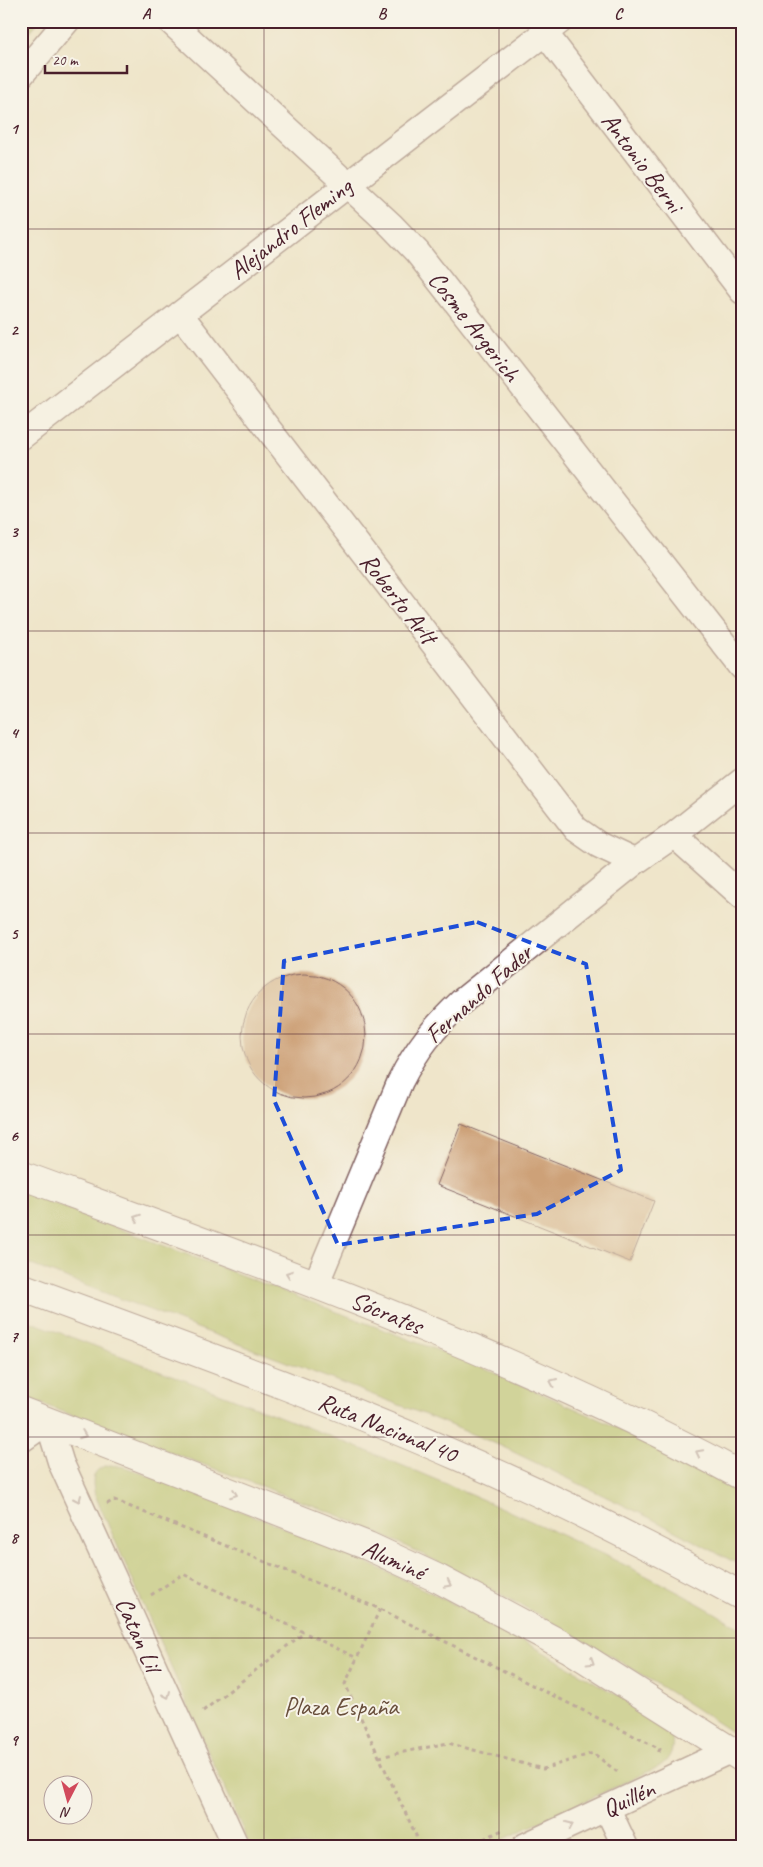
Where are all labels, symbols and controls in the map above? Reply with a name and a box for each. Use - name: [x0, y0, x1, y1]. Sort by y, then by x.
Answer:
- text: A: [142, 4, 152, 24]
- text: B: [378, 4, 388, 24]
- text: C: [614, 4, 624, 24]
- scale bar: [45, 42, 128, 74]
- text: 20 m: [52, 51, 79, 70]
- street label: Antonio Berni: [594, 106, 692, 222]
- text: 1: [10, 119, 19, 139]
- street label: Alejandro Fleming: [223, 169, 360, 287]
- street label: Cosme Argerich: [421, 265, 528, 389]
- text: 2: [10, 320, 19, 340]
- text: 3: [10, 522, 19, 542]
- street label: Roberto Arlt: [353, 547, 446, 654]
- text: 4: [10, 723, 19, 743]
- text: 5: [11, 924, 20, 944]
- street label: Fernando Fader: [418, 936, 541, 1050]
- text: 6: [10, 1126, 19, 1146]
- one-way arrow: [133, 1214, 141, 1224]
- one-way arrow: [285, 1270, 294, 1280]
- street label: Sócrates: [346, 1284, 430, 1343]
- text: 7: [10, 1327, 19, 1347]
- one-way arrow: [549, 1378, 558, 1388]
- street label: Ruta Nacional 40: [313, 1386, 463, 1471]
- one-way arrow: [78, 1428, 87, 1439]
- one-way arrow: [695, 1449, 704, 1459]
- one-way arrow: [230, 1488, 238, 1498]
- one-way arrow: [71, 1494, 82, 1503]
- text: 8: [10, 1528, 19, 1548]
- street label: Aluminé: [357, 1532, 433, 1589]
- one-way arrow: [443, 1578, 452, 1588]
- street label: Catan Lil: [108, 1592, 170, 1681]
- one-way arrow: [585, 1656, 594, 1666]
- one-way arrow: [161, 1690, 171, 1699]
- park label: Plaza España: [284, 1691, 400, 1723]
- text: 9: [10, 1730, 19, 1750]
- street label: Quillén: [597, 1773, 660, 1825]
- north arrow: [42, 1774, 92, 1824]
- text: N: [59, 1803, 72, 1821]
- one-way arrow: [565, 1821, 574, 1832]

